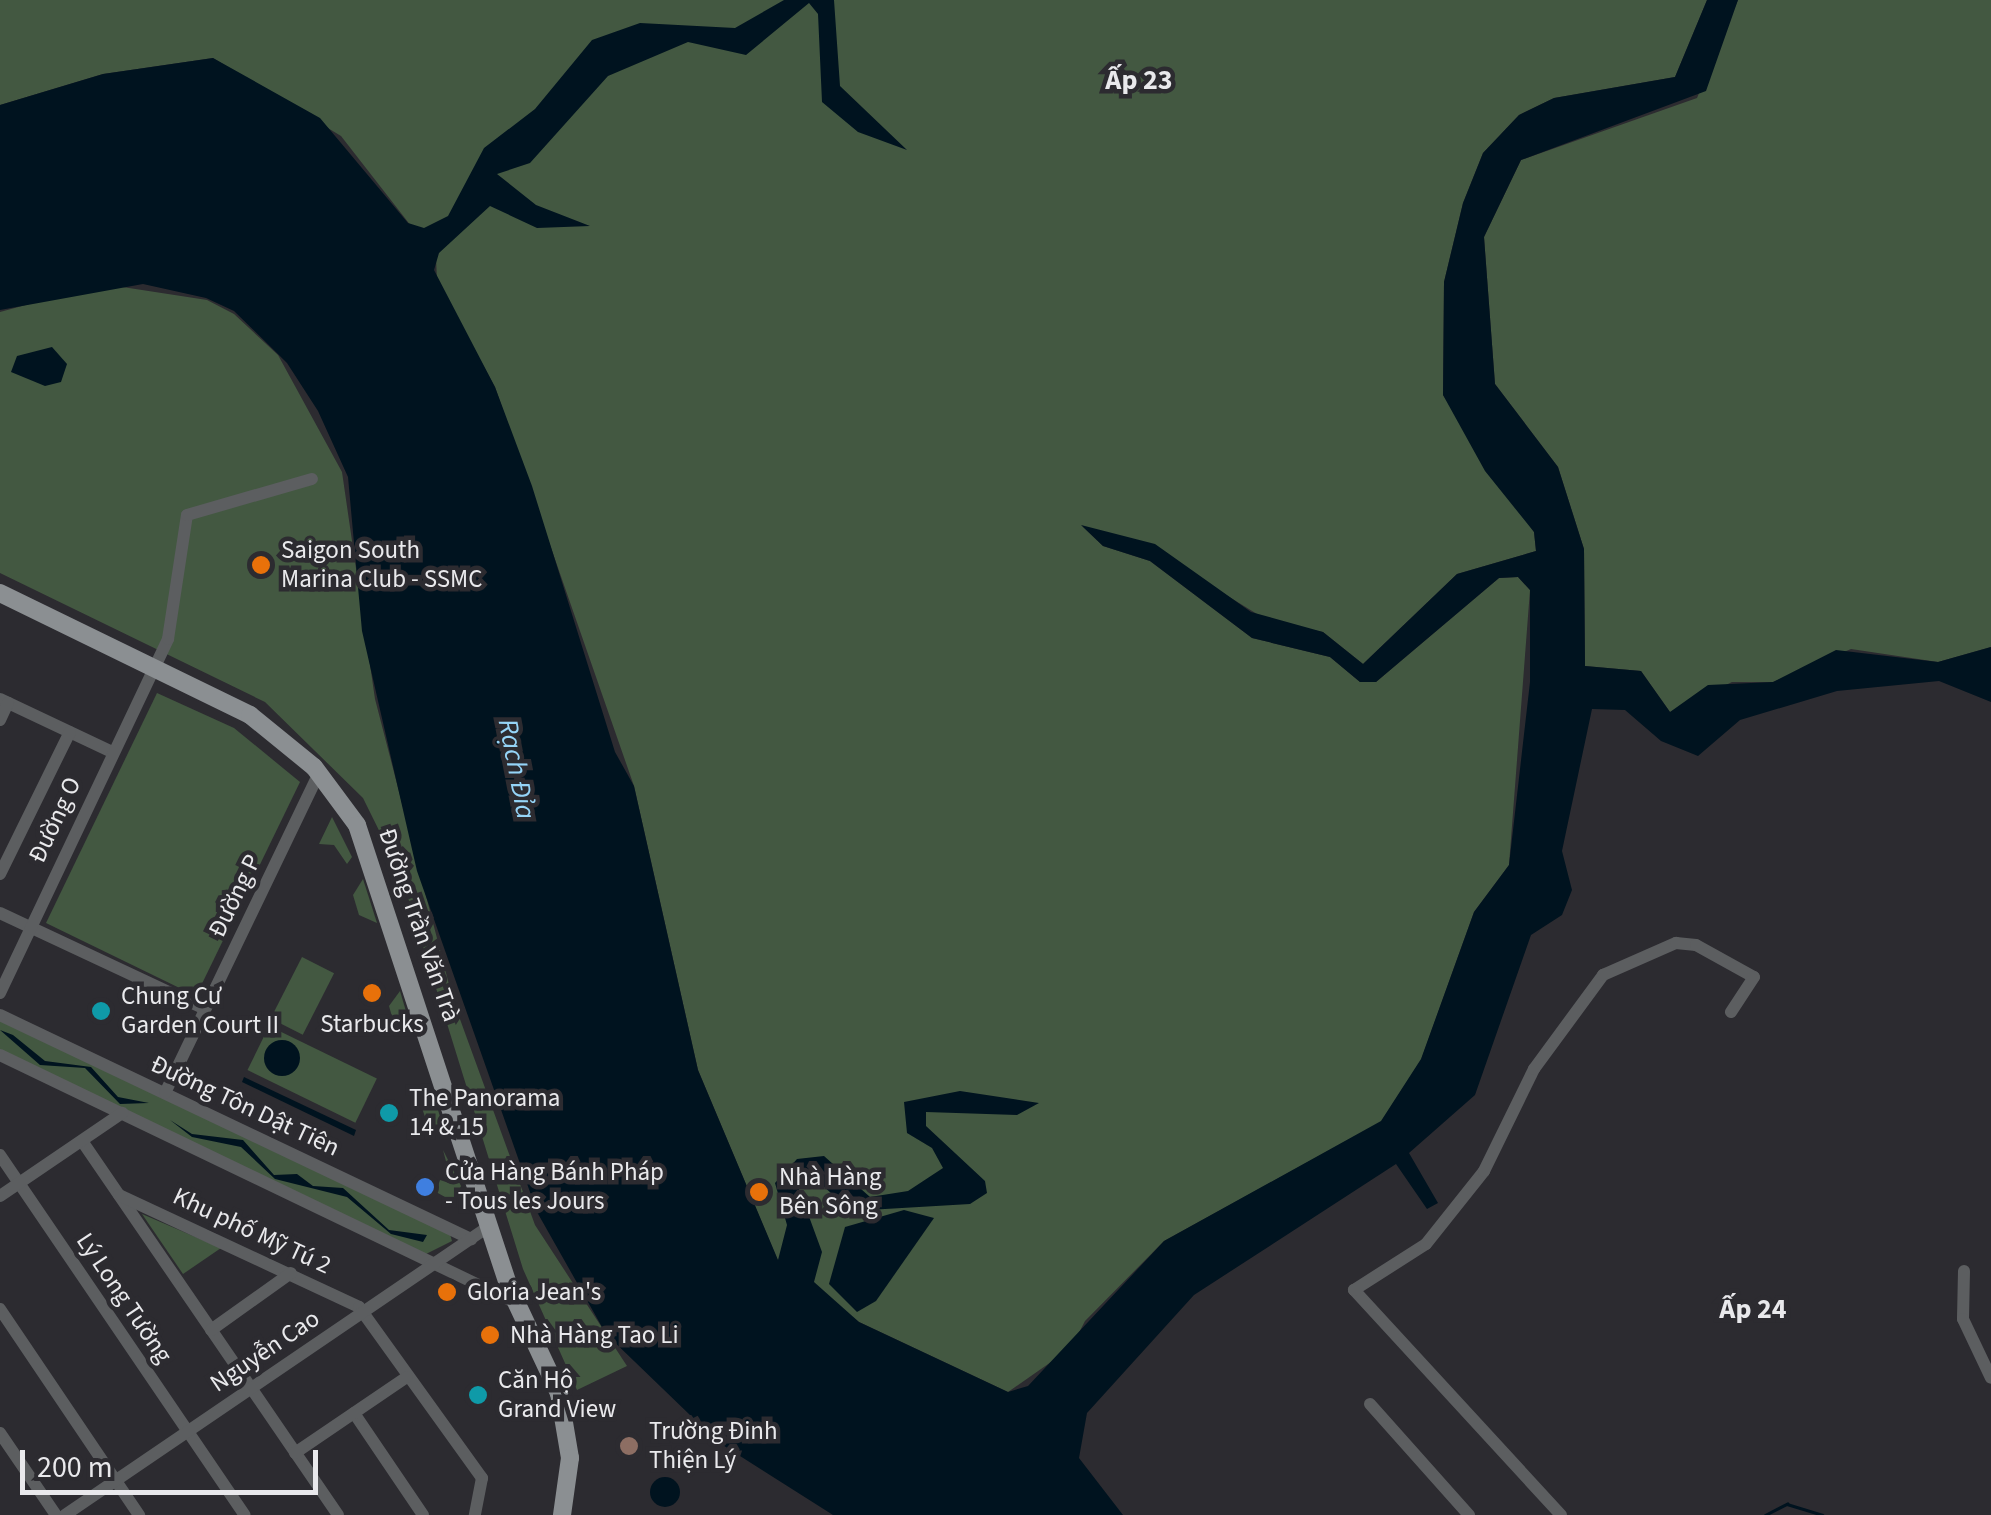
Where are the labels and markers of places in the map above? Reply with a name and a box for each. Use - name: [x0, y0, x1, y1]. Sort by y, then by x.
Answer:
- place label: Saigon South Marina Club - SSMC: [281, 536, 483, 595]
- marker: Saigon South Marina Club - SSMC: [250, 554, 272, 576]
- place label: Chung Cư Garden Court II: [121, 982, 279, 1041]
- marker: Starbucks: [361, 982, 383, 1004]
- marker: Chung Cư Garden Court II: [90, 1000, 112, 1022]
- place label: Starbucks: [320, 1009, 424, 1039]
- place label: The Panorama 14 & 15: [409, 1084, 560, 1143]
- marker: The Panorama 14 & 15: [378, 1102, 400, 1124]
- place label: Cửa Hàng Bánh Pháp - Tous les Jours: [445, 1158, 664, 1217]
- place label: Nhà Hàng Bên Sông: [779, 1163, 882, 1222]
- marker: Cửa Hàng Bánh Pháp - Tous les Jours: [414, 1176, 436, 1198]
- marker: Nhà Hàng Bên Sông: [748, 1181, 770, 1203]
- place label: Gloria Jean's: [467, 1277, 601, 1307]
- marker: Gloria Jean's: [436, 1281, 458, 1303]
- place label: Nhà Hàng Tao Li: [510, 1320, 679, 1350]
- marker: Nhà Hàng Tao Li: [479, 1324, 501, 1346]
- place label: Căn Hộ Grand View: [498, 1366, 616, 1425]
- marker: Căn Hộ Grand View: [467, 1384, 489, 1406]
- place label: Trường Đinh Thiện Lý: [649, 1417, 778, 1476]
- marker: Trường Đinh Thiện Lý: [618, 1435, 640, 1457]

